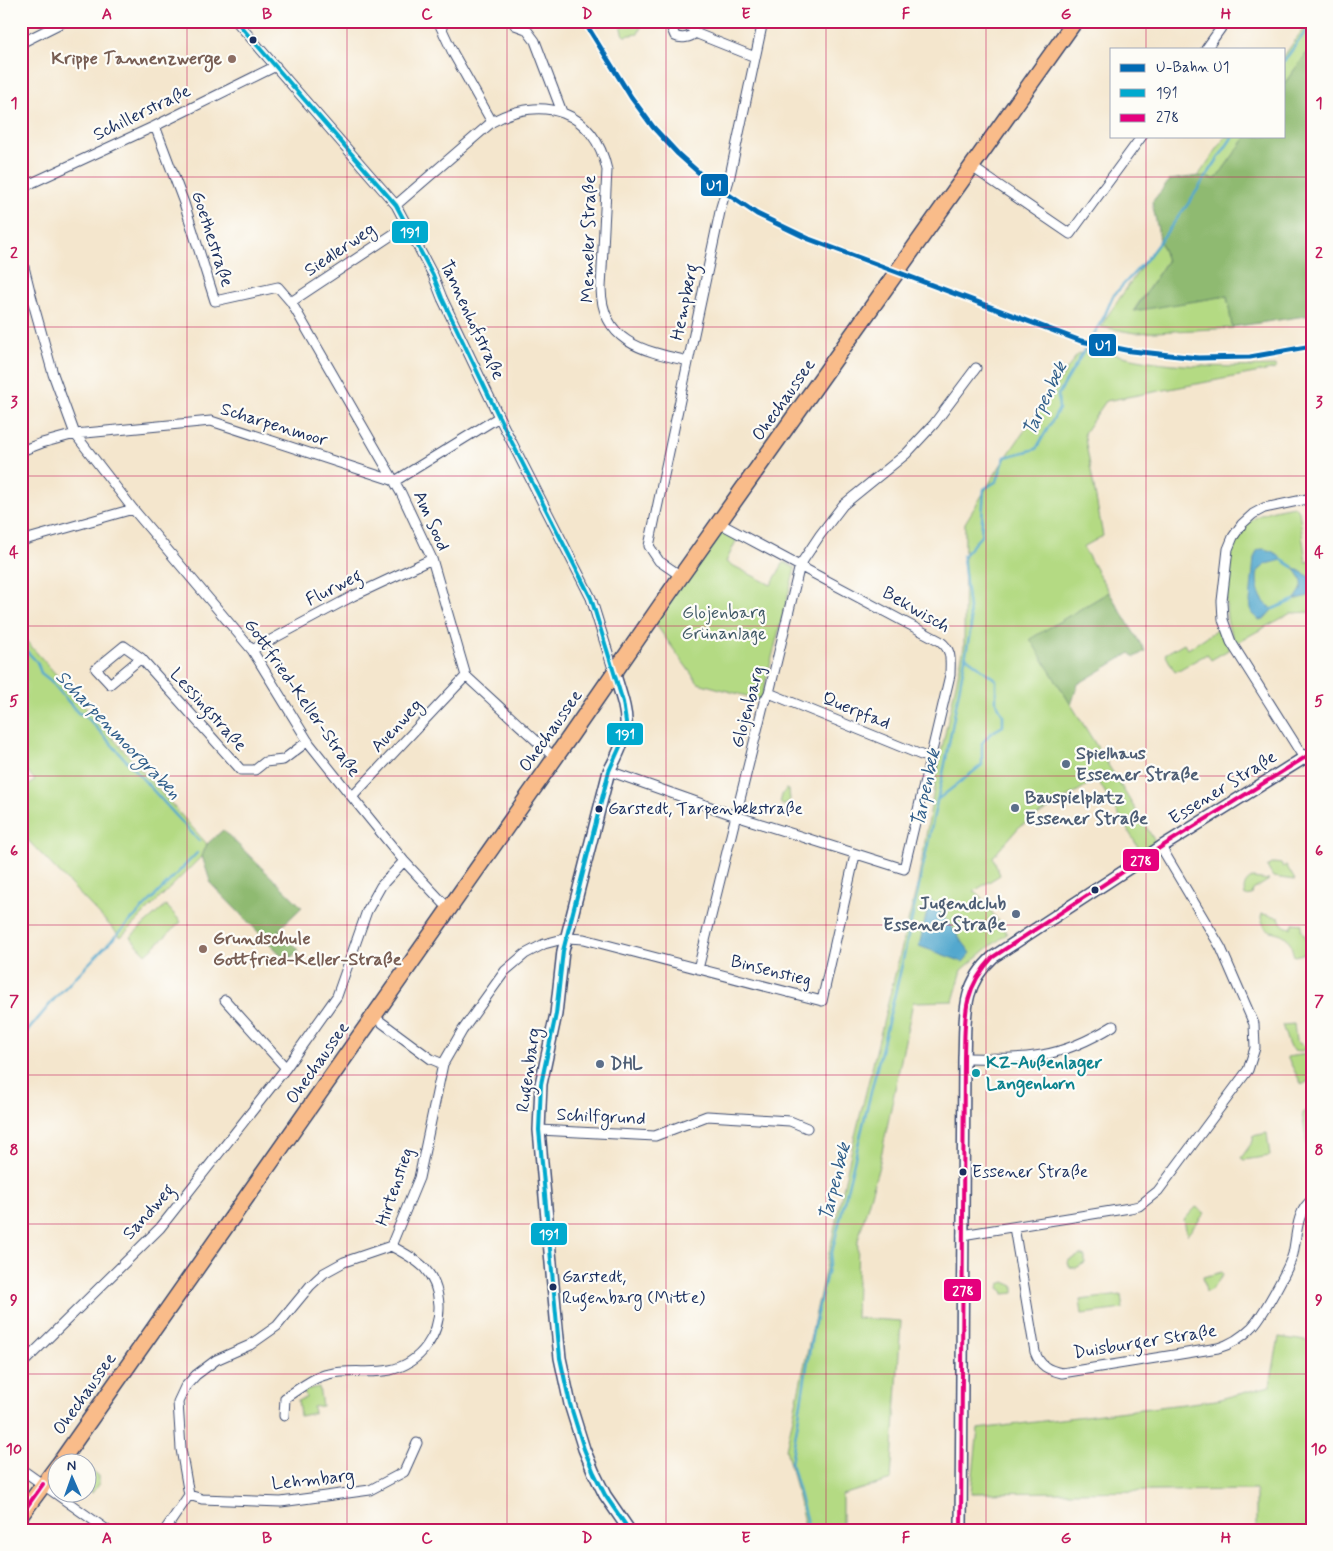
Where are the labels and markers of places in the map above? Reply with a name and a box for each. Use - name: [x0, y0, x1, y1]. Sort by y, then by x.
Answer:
- unlabelled marker: [248, 35, 258, 45]
- place label: Krippe Tannenzwerge: [51, 47, 223, 73]
- marker: Krippe Tannenzwerge: [226, 53, 238, 65]
- place label: Spielhaus Essener Straße: [1076, 742, 1199, 787]
- marker: Spielhaus Essener Straße: [1060, 758, 1072, 770]
- place label: Bauspielplatz Essener Straße: [1025, 786, 1148, 831]
- place label: Garstedt, Tarpenbekstraße: [608, 798, 803, 820]
- marker: Bauspielplatz Essener Straße: [1009, 802, 1021, 814]
- marker: Garstedt, Tarpenbekstraße: [594, 804, 604, 814]
- unlabelled marker: [1090, 885, 1100, 895]
- place label: Jugendclub Essener Straße: [883, 892, 1006, 937]
- marker: Jugendclub Essener Straße: [1010, 908, 1022, 920]
- place label: Grundschule Gottfried-Keller-Straße: [213, 927, 402, 972]
- marker: Grundschule Gottfried-Keller-Straße: [197, 943, 209, 955]
- place label: KZ-Außenlager Langenhorn: [986, 1051, 1103, 1098]
- place label: DHL: [610, 1052, 643, 1076]
- marker: DHL: [594, 1058, 606, 1070]
- marker: KZ-Außenlager Langenhorn: [970, 1067, 982, 1079]
- place label: Essener Straße: [972, 1161, 1088, 1183]
- marker: Essener Straße: [958, 1167, 968, 1177]
- place label: Garstedt, Rugenbarg (Mitte): [562, 1266, 705, 1312]
- marker: Garstedt, Rugenbarg (Mitte): [548, 1282, 558, 1292]

